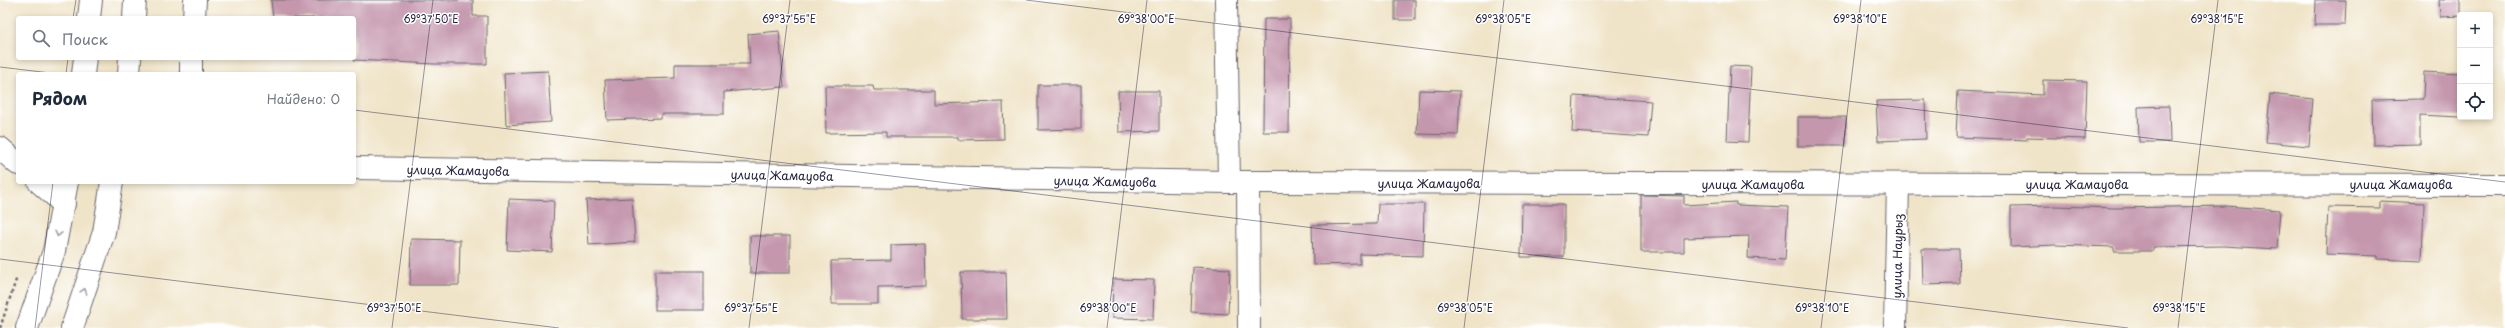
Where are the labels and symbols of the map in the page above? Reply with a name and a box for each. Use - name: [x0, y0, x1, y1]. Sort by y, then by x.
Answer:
- text: 69°37'50"E: [404, 11, 458, 26]
- text: 69°37'55"E: [762, 11, 816, 26]
- text: 69°38'00"E: [1117, 11, 1175, 26]
- text: 69°38'05"E: [1475, 11, 1531, 26]
- text: 69°38'10"E: [1833, 11, 1887, 26]
- text: 69°38'15"E: [2190, 11, 2244, 26]
- street label: улица Жамауова: [406, 160, 510, 180]
- street label: улица Жамауова: [730, 165, 834, 185]
- street label: улица Жамауова: [1053, 171, 1157, 191]
- street label: улица Жамауова: [1377, 174, 1481, 192]
- street label: улица Жамауова: [1701, 175, 1805, 193]
- street label: улица Жамауова: [2025, 175, 2129, 193]
- street label: улица Жамауова: [2349, 175, 2453, 193]
- street label: улица Наурыз: [1887, 213, 1907, 299]
- one-way arrow: [55, 231, 63, 237]
- one-way arrow: [80, 288, 88, 295]
- text: 69°37'50"E: [367, 300, 421, 315]
- text: 69°37'55"E: [724, 300, 778, 315]
- text: 69°38'00"E: [1079, 300, 1137, 315]
- text: 69°38'05"E: [1437, 300, 1493, 315]
- text: 69°38'10"E: [1795, 300, 1849, 315]
- text: 69°38'15"E: [2152, 300, 2206, 315]

